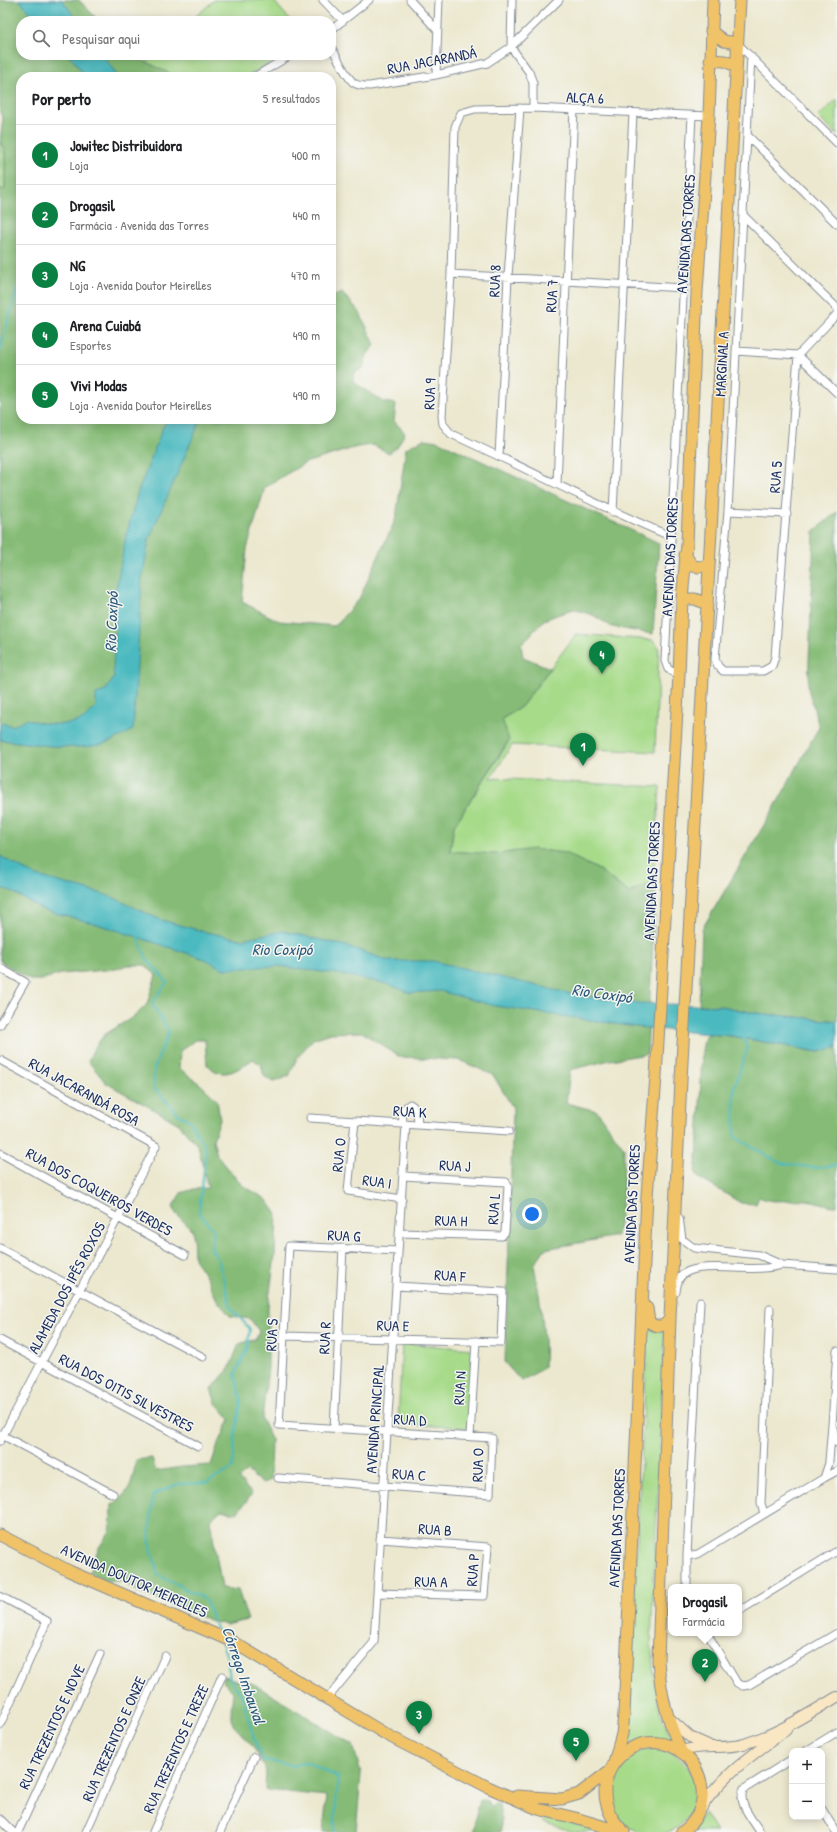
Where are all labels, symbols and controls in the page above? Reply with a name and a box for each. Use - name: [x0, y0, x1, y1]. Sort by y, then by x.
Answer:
- search box: [16, 16, 336, 60]
- icon: search: [30, 27, 52, 49]
- text: Pesquisar aqui: [62, 28, 140, 49]
- street label: RUA JACARANDÁ: [385, 41, 479, 79]
- street label: ALÇA 6: [566, 86, 604, 109]
- text: Por perto: [32, 87, 91, 110]
- text: 5 resultados: [263, 89, 320, 107]
- text: Jowitec Distribuidora: [70, 135, 182, 156]
- text: 1: [43, 146, 47, 164]
- text: 400 m: [292, 146, 320, 164]
- text: Loja: [70, 156, 88, 174]
- street label: AVENIDA DAS TORRES: [671, 174, 700, 294]
- text: Drogasil: [70, 195, 115, 216]
- text: 2: [42, 206, 48, 224]
- text: 440 m: [293, 206, 320, 224]
- text: Farmácia · Avenida das Torres: [70, 216, 209, 234]
- text: NG: [70, 255, 85, 276]
- street label: RUA 8: [483, 264, 506, 298]
- text: 3: [42, 266, 48, 284]
- text: 470 m: [291, 266, 320, 284]
- text: Loja · Avenida Doutor Meirelles: [70, 276, 212, 294]
- street label: RUA 7: [540, 279, 563, 313]
- text: Arena Cuiabá: [70, 315, 141, 336]
- text: 4: [43, 326, 47, 344]
- text: 490 m: [293, 326, 320, 344]
- street label: MARGINAL A: [709, 330, 734, 397]
- text: Esportes: [70, 336, 111, 354]
- text: Vivi Modas: [70, 375, 127, 396]
- street label: RUA 9: [418, 377, 441, 410]
- text: 5: [42, 386, 48, 404]
- text: 490 m: [293, 386, 320, 404]
- text: Loja · Avenida Doutor Meirelles: [70, 396, 212, 414]
- street label: RUA 5: [764, 460, 787, 494]
- street label: AVENIDA DAS TORRES: [656, 497, 683, 617]
- water label: Rio Coxipó: [99, 590, 123, 652]
- pin: 4: [589, 641, 615, 674]
- pin: 1: [570, 733, 596, 766]
- street label: AVENIDA DAS TORRES: [638, 821, 665, 941]
- water label: Rio Coxipó: [252, 938, 314, 960]
- water label: Rio Coxipó: [571, 978, 635, 1008]
- street label: RUA JACARANDÁ ROSA: [25, 1052, 144, 1131]
- street label: RUA K: [392, 1100, 428, 1123]
- street label: RUA O: [326, 1137, 351, 1173]
- street label: RUA DOS COQUEIROS VERDES: [22, 1143, 176, 1241]
- street label: AVENIDA DAS TORRES: [618, 1144, 645, 1264]
- street label: RUA J: [439, 1154, 472, 1177]
- street label: RUA I: [361, 1169, 393, 1194]
- street label: RUA L: [482, 1192, 505, 1225]
- your location: [522, 1204, 542, 1224]
- street label: RUA H: [434, 1209, 468, 1232]
- street label: ALAMEDA DOS IPÊS ROXOS: [23, 1218, 110, 1357]
- street label: RUA G: [327, 1224, 362, 1247]
- street label: RUA F: [434, 1264, 467, 1287]
- street label: RUA E: [376, 1314, 410, 1337]
- street label: RUA S: [260, 1318, 283, 1352]
- street label: RUA R: [313, 1321, 336, 1355]
- street label: RUA DOS OITIS SILVESTRES: [55, 1348, 197, 1437]
- street label: AVENIDA PRINCIPAL: [360, 1363, 389, 1474]
- street label: RUA N: [448, 1371, 471, 1405]
- street label: RUA D: [393, 1408, 428, 1431]
- street label: RUA O: [466, 1448, 489, 1482]
- street label: RUA C: [391, 1463, 427, 1486]
- street label: AVENIDA DAS TORRES: [603, 1468, 630, 1588]
- street label: RUA B: [418, 1518, 452, 1541]
- street label: AVENIDA DOUTOR MEIRELLES: [58, 1539, 211, 1622]
- street label: RUA P: [461, 1553, 484, 1587]
- street label: RUA A: [414, 1571, 448, 1592]
- popup: [668, 1584, 742, 1636]
- text: Drogasil: [683, 1591, 727, 1612]
- text: Farmácia: [683, 1612, 725, 1630]
- water label: Córrego Imbauval: [217, 1623, 271, 1727]
- pin: 2: [692, 1649, 718, 1682]
- street label: RUA TREZENTOS E NOVE: [13, 1661, 90, 1793]
- street label: RUA TREZENTOS E ONZE: [77, 1673, 151, 1805]
- street label: RUA TREZENTOS E TREZE: [138, 1681, 214, 1817]
- pin: 3: [406, 1701, 432, 1734]
- pin: 5: [563, 1728, 589, 1761]
- map controls: [789, 1748, 825, 1820]
- button: +: [789, 1748, 825, 1784]
- button: −: [789, 1784, 825, 1820]

